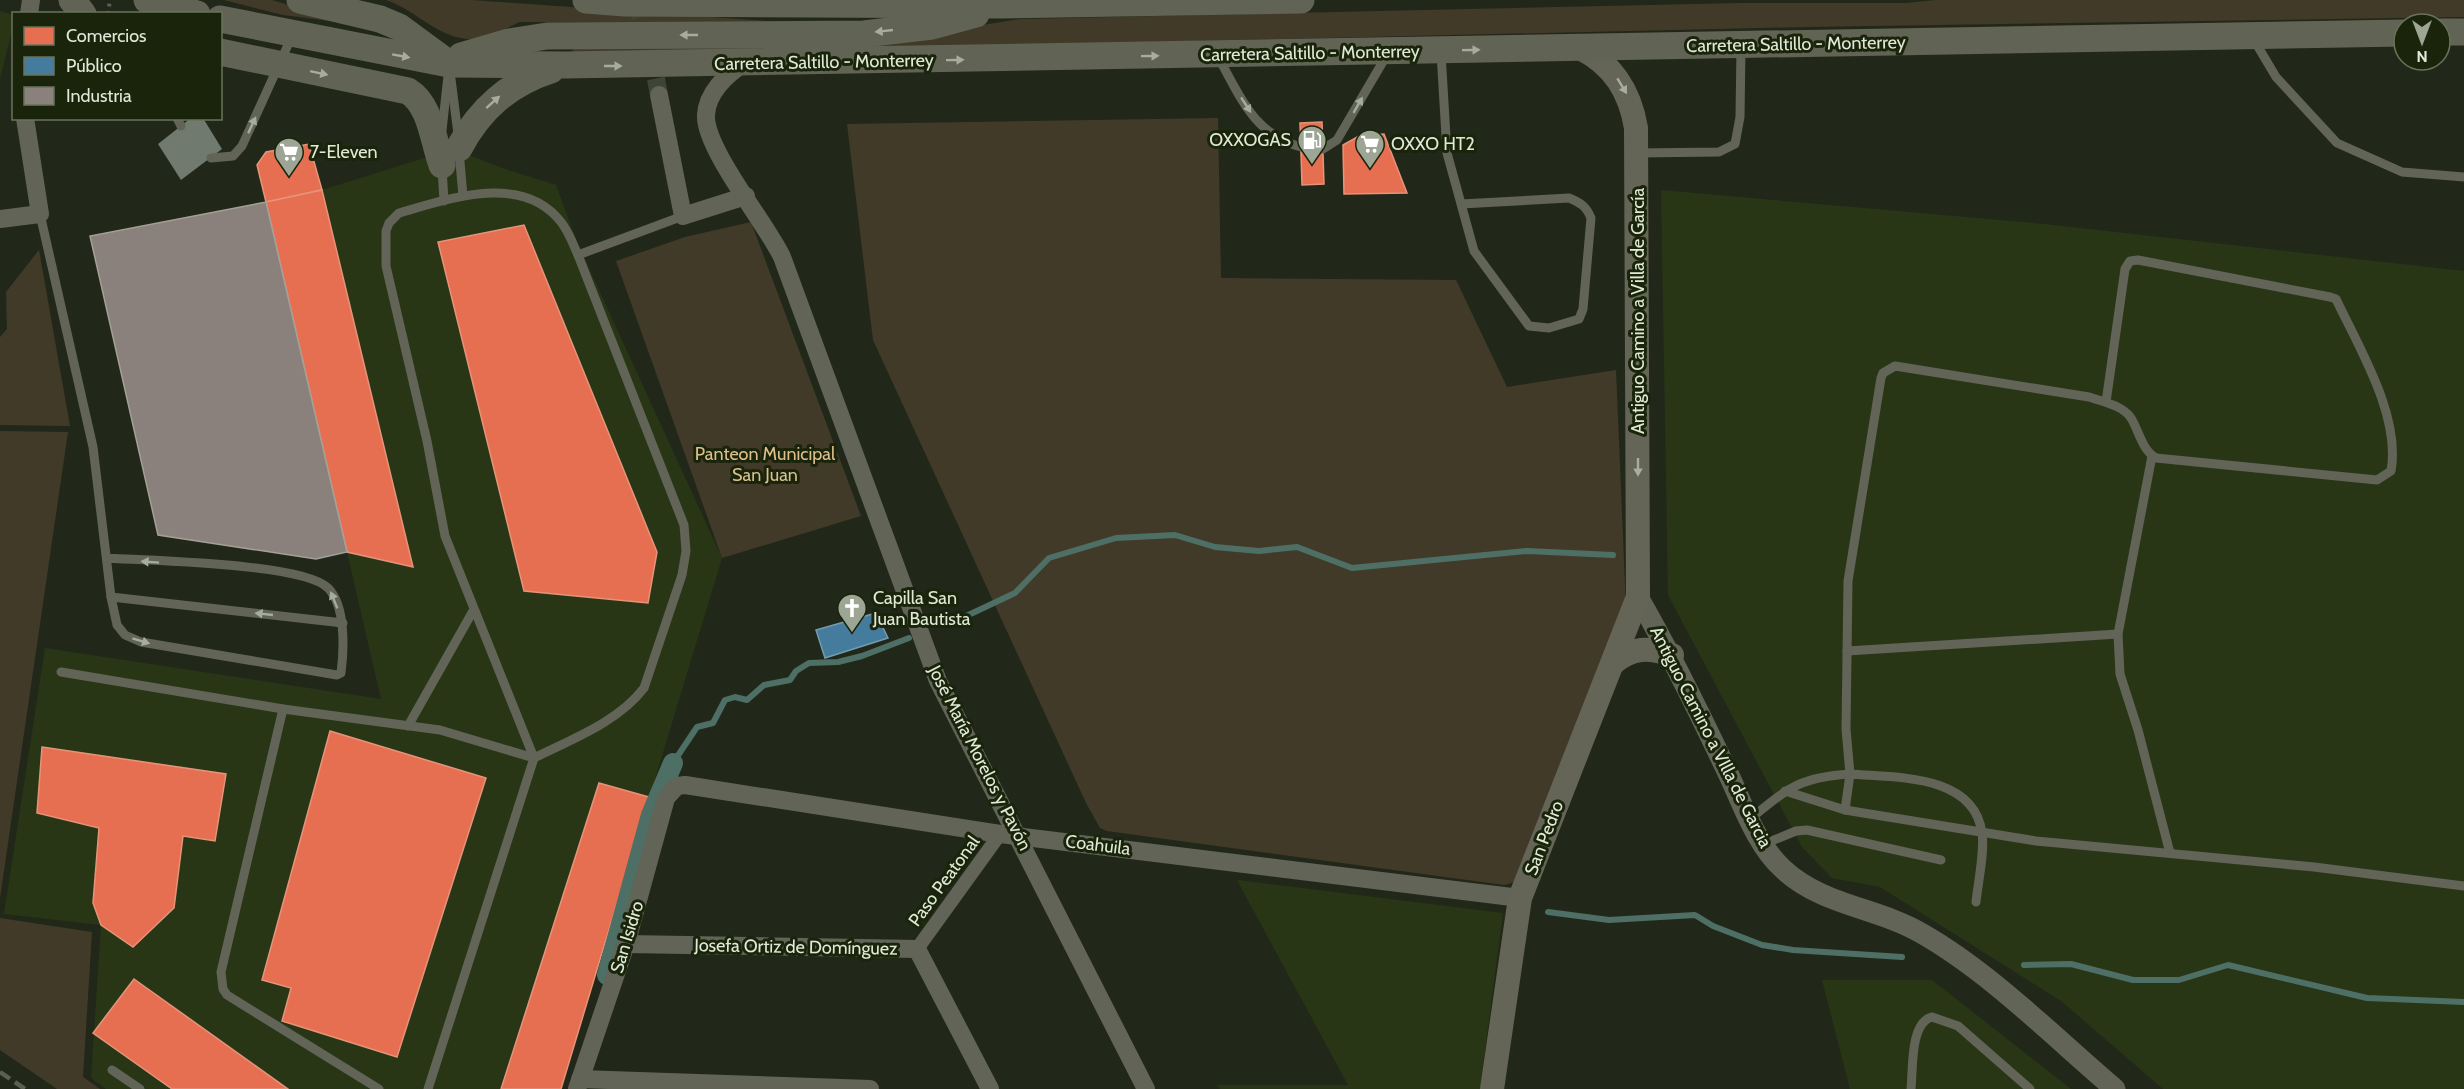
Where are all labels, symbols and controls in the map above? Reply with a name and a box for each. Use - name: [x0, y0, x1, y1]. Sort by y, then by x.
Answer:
- legend: [12, 12, 222, 120]
- north arrow: [2392, 12, 2452, 72]
- text: Comercios: [66, 25, 147, 47]
- one-way arrow: [875, 27, 894, 36]
- one-way arrow: [680, 30, 699, 40]
- street label: Carretera Saltillo - Monterrey: [1686, 31, 1906, 57]
- street label: Carretera Saltillo - Monterrey: [1200, 40, 1420, 66]
- one-way arrow: [1461, 45, 1480, 55]
- text: N: [2416, 47, 2428, 66]
- street label: Carretera Saltillo - Monterrey: [714, 49, 934, 75]
- one-way arrow: [1140, 51, 1159, 61]
- one-way arrow: [392, 52, 411, 61]
- text: Público: [66, 55, 122, 77]
- one-way arrow: [945, 55, 964, 65]
- one-way arrow: [603, 61, 622, 71]
- one-way arrow: [310, 68, 328, 78]
- one-way arrow: [1617, 78, 1628, 94]
- text: Industria: [66, 85, 132, 107]
- one-way arrow: [486, 95, 500, 109]
- one-way arrow: [1241, 97, 1252, 114]
- one-way arrow: [1353, 97, 1364, 113]
- one-way arrow: [247, 117, 256, 134]
- fuel station icon: OXXOGAS: [1296, 124, 1328, 166]
- supermarket icon: OXXO HT2: [1354, 128, 1386, 170]
- place label: OXXOGAS: [1209, 129, 1291, 151]
- place label: OXXO HT2: [1391, 133, 1475, 155]
- supermarket icon: 7-Eleven: [273, 136, 305, 178]
- place label: 7-Eleven: [310, 141, 378, 163]
- street label: Antiguo Camino a Villa de García: [1627, 188, 1649, 434]
- park label: Panteon Municipal San Juan: [695, 443, 836, 486]
- one-way arrow: [1633, 458, 1643, 477]
- one-way arrow: [140, 557, 159, 566]
- place label: Capilla San Juan Bautista: [872, 587, 971, 630]
- one-way arrow: [329, 590, 339, 608]
- church icon: Capilla San Juan Bautista: [836, 592, 868, 634]
- one-way arrow: [254, 610, 273, 619]
- street label: Antiguo Camino a VIlla de Garcia: [1645, 622, 1777, 852]
- one-way arrow: [132, 637, 150, 646]
- street label: José María Morelos y Pavón: [923, 661, 1036, 854]
- street label: San Pedro: [1520, 798, 1568, 878]
- street label: Coahuila: [1064, 830, 1132, 860]
- street label: Paso Peatonal: [904, 831, 985, 931]
- street label: San Isidro: [606, 898, 648, 976]
- street label: Josefa Ortiz de Domínguez: [693, 934, 898, 960]

